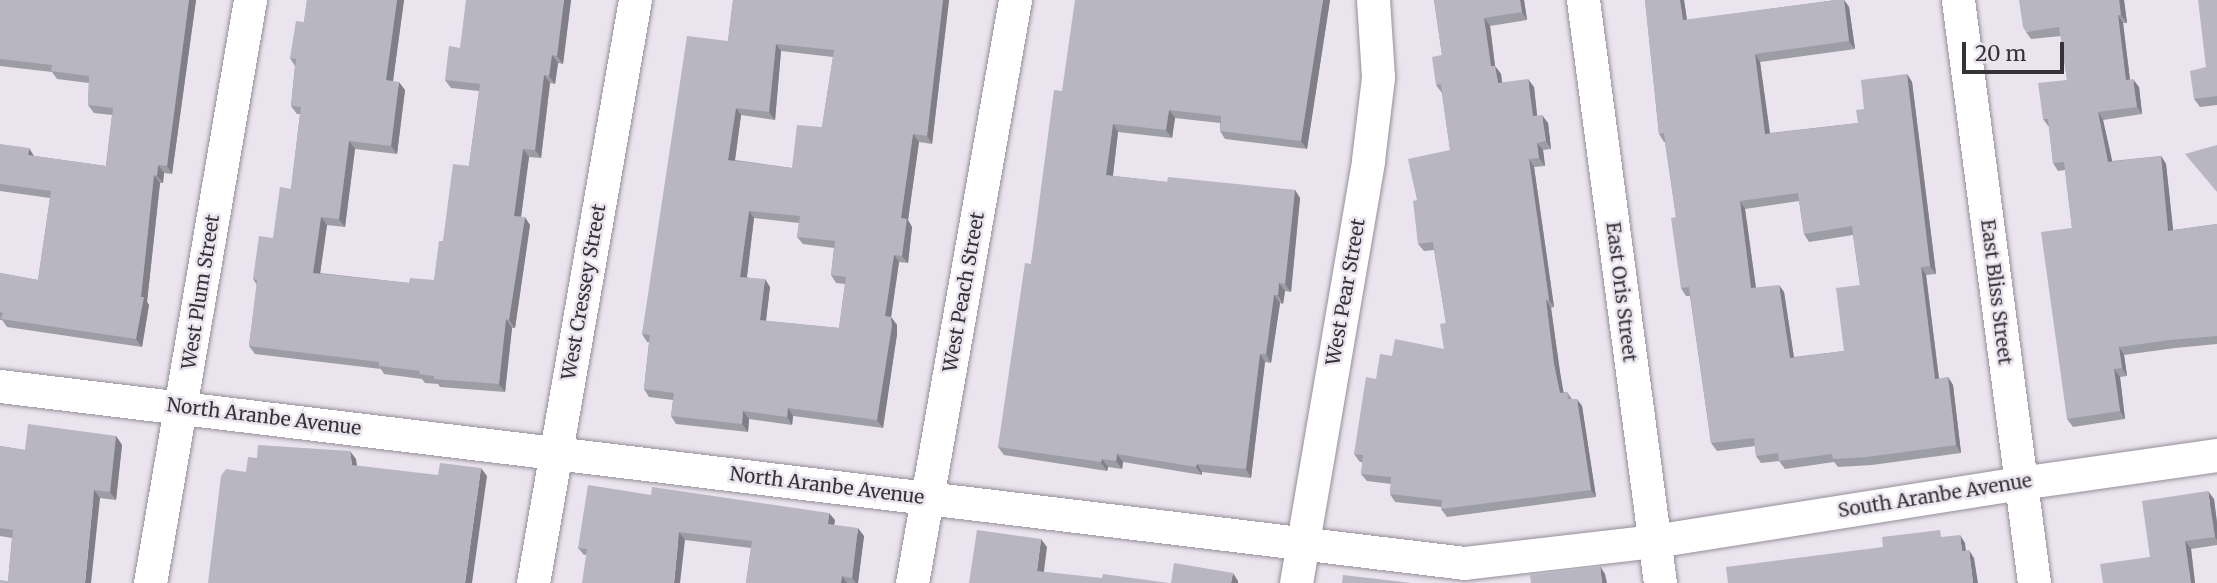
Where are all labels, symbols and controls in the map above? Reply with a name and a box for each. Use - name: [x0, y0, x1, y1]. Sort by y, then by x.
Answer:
- scale bar: [1965, 28, 2066, 72]
- text: 20 m: [1975, 40, 2026, 67]
- street label: West Cressey Street: [557, 202, 611, 382]
- street label: West Peach Street: [939, 210, 989, 374]
- street label: West Plum Street: [177, 213, 225, 371]
- street label: West Pear Street: [1322, 217, 1370, 367]
- street label: East Bliss Street: [1976, 218, 2016, 366]
- street label: East Oris Street: [1601, 221, 1641, 363]
- street label: North Aranbe Avenue: [165, 394, 363, 440]
- street label: North Aranbe Avenue: [728, 463, 926, 509]
- street label: South Aranbe Avenue: [1836, 469, 2034, 523]

